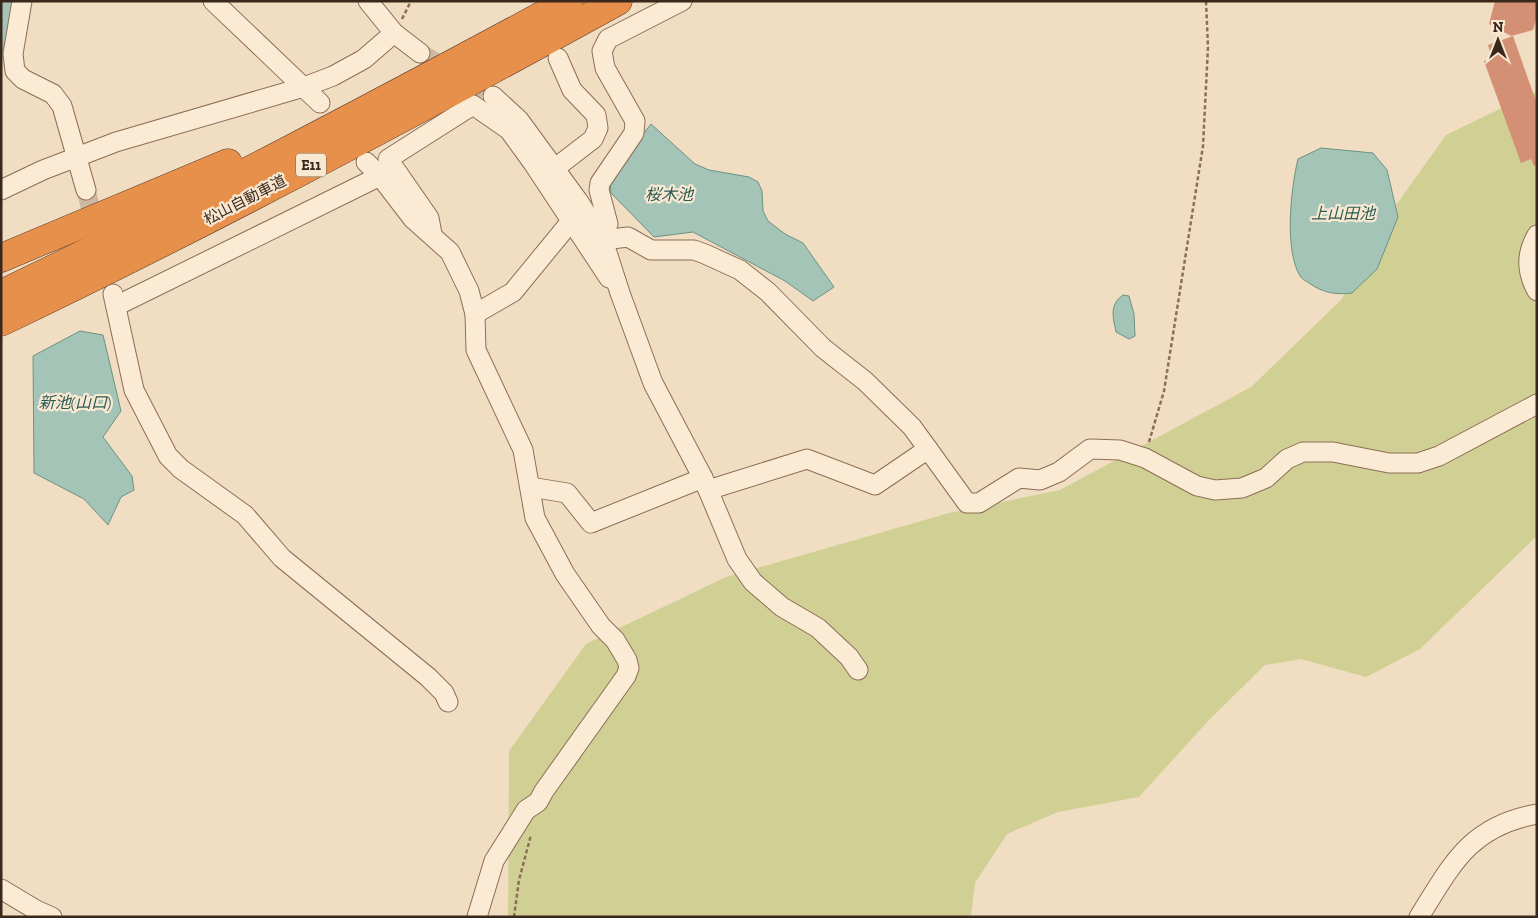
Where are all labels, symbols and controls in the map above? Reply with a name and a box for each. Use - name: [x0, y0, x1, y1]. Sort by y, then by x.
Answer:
- north arrow: [1473, 15, 1523, 65]
- text: N: [1493, 19, 1504, 36]
- road number: E11: [296, 154, 326, 176]
- street label: 松山自動車道: [201, 172, 289, 228]
- water label: 桜木池: [645, 185, 695, 204]
- water label: 上山田池: [1311, 204, 1377, 223]
- water label: 新池(山口): [39, 393, 111, 412]

